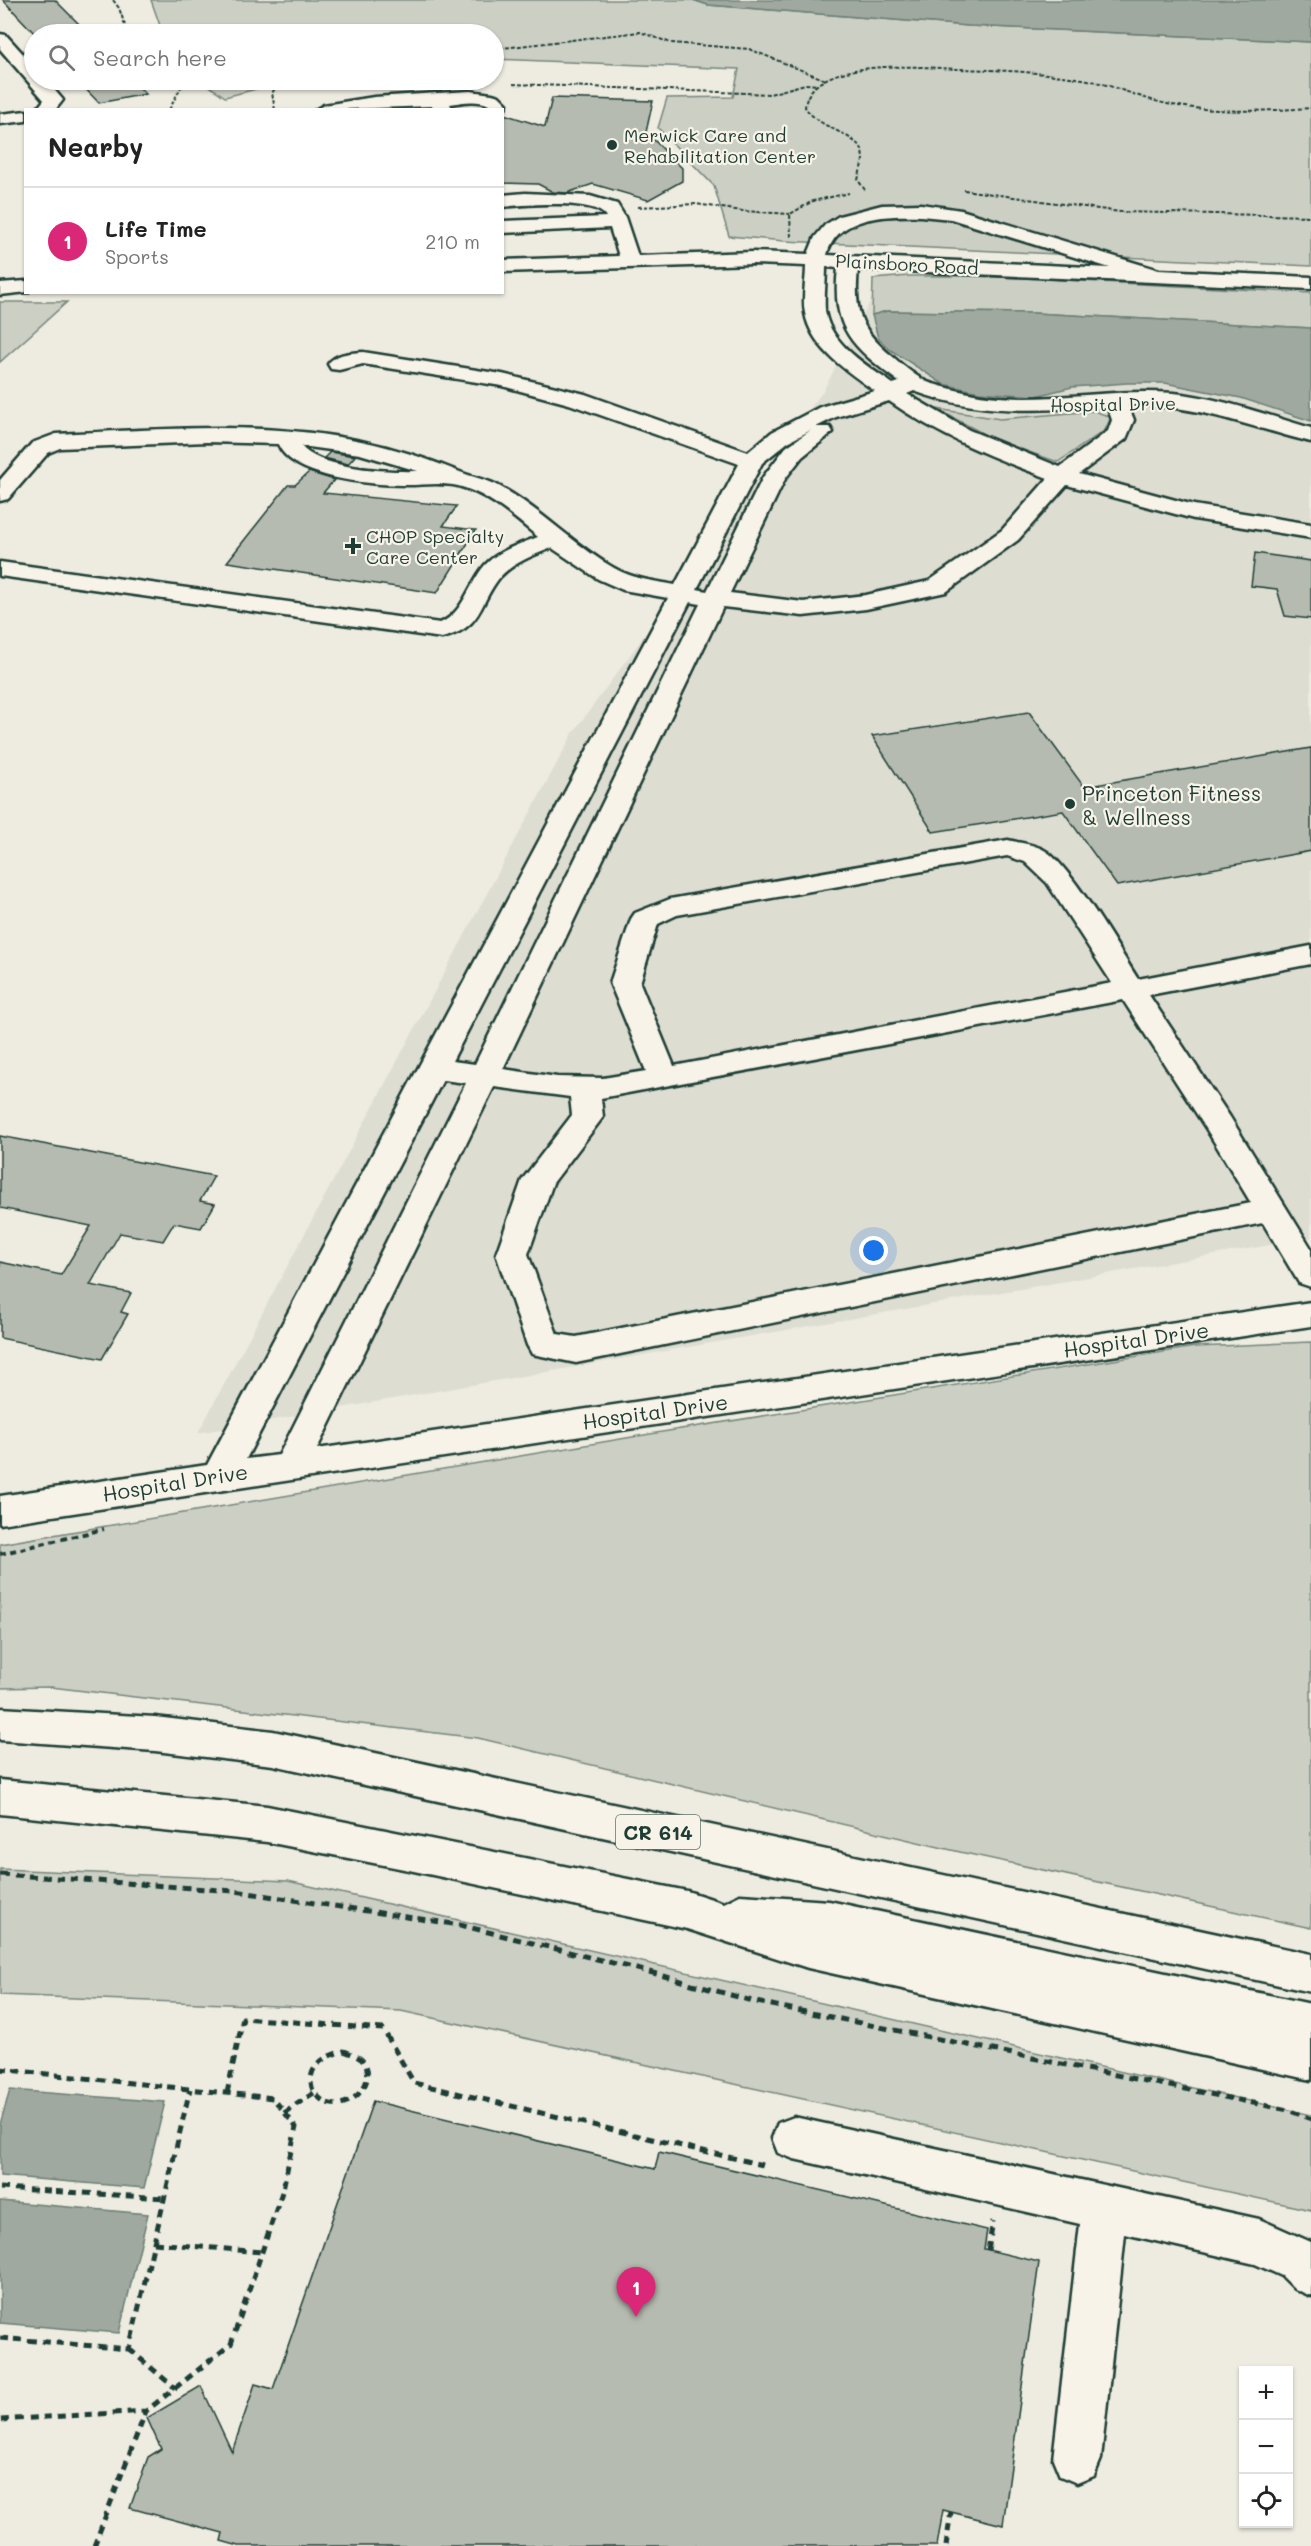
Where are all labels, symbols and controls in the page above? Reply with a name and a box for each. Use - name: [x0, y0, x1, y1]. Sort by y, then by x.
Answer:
- search box: [24, 24, 504, 90]
- icon: search: [45, 41, 78, 74]
- text: Search here: [93, 43, 227, 72]
- place label: Merwick Care and Rehabilitation Center: [624, 123, 816, 168]
- text: Nearby: [48, 130, 143, 164]
- marker: Merwick Care and Rehabilitation Center: [605, 138, 619, 152]
- text: Life Time: [105, 214, 207, 243]
- text: 1: [63, 228, 72, 254]
- text: 210 m: [425, 228, 480, 254]
- text: Sports: [105, 243, 169, 269]
- street label: Plainsboro Road: [835, 248, 979, 280]
- street label: Hospital Drive: [1050, 391, 1176, 417]
- place label: CHOP Specialty Care Center: [366, 524, 504, 569]
- marker: CHOP Specialty Care Center: [344, 537, 362, 555]
- place label: Princeton Fitness & Wellness: [1082, 779, 1261, 830]
- marker: Princeton Fitness & Wellness: [1063, 797, 1077, 811]
- your location: [859, 1236, 888, 1265]
- street label: Hospital Drive: [1061, 1315, 1211, 1363]
- street label: Hospital Drive: [580, 1387, 730, 1435]
- street label: Hospital Drive: [100, 1457, 250, 1507]
- road number: CR 614: [616, 1815, 700, 1849]
- pin: 1: [616, 2268, 656, 2317]
- map controls: [1239, 2366, 1293, 2528]
- button: +: [1239, 2366, 1293, 2420]
- button: −: [1239, 2420, 1293, 2474]
- button: locate: [1239, 2474, 1293, 2528]

